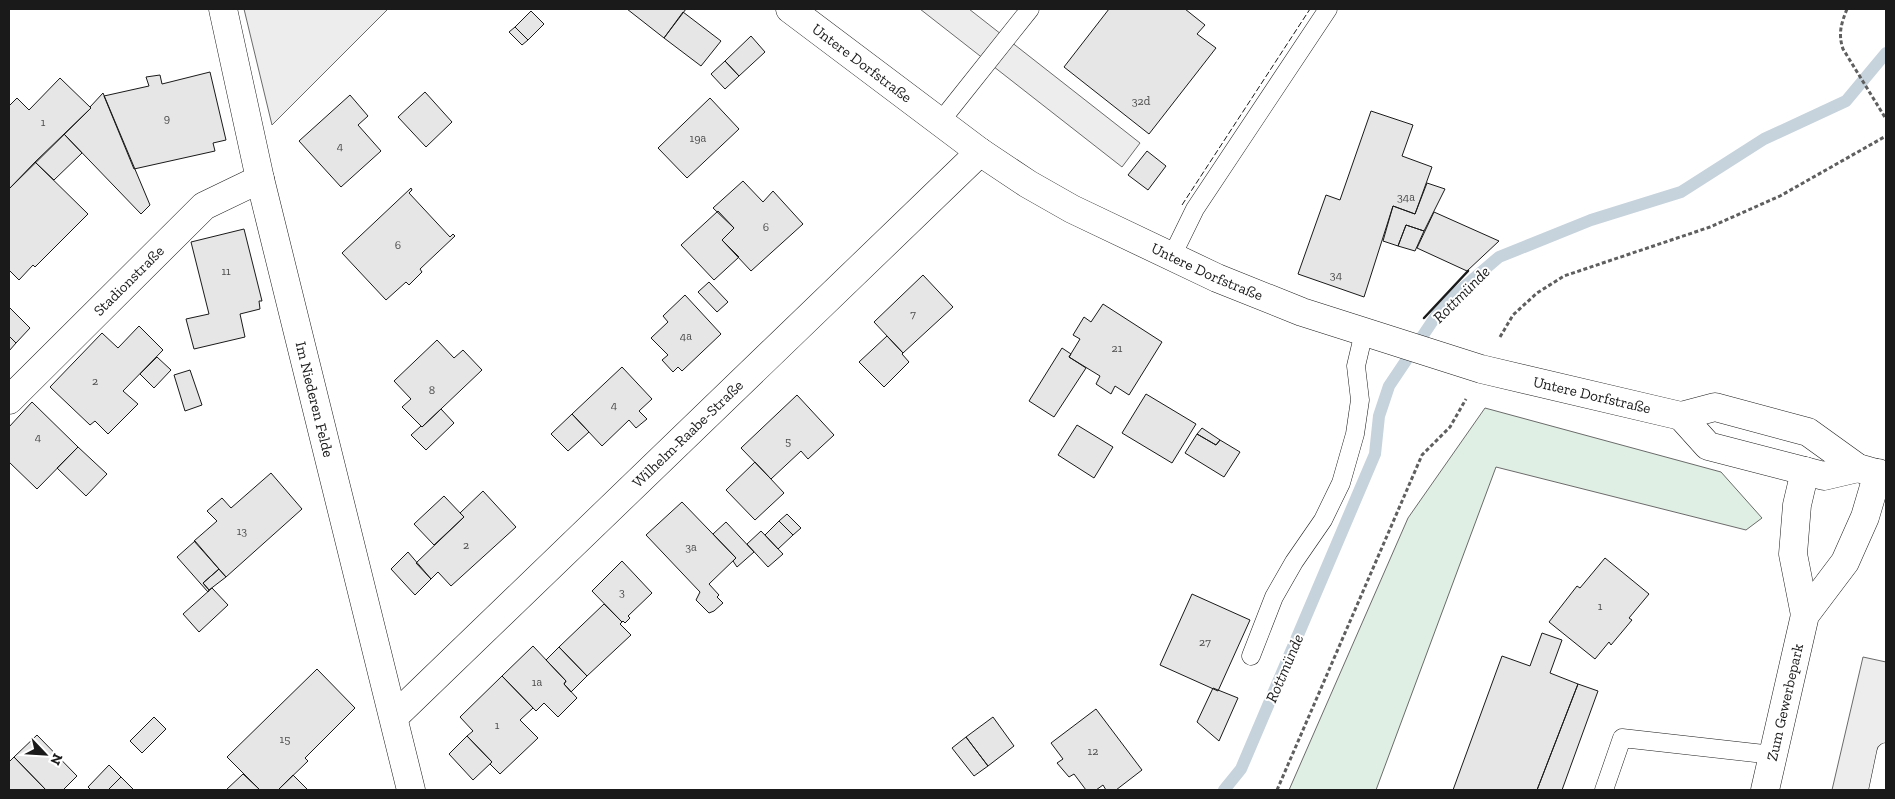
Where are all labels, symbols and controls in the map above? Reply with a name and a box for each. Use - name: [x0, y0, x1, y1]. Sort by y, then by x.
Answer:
- street label: Untere Dorfstraße: [808, 20, 915, 107]
- house number: 32d: [1132, 94, 1151, 108]
- house number: 9: [164, 111, 170, 125]
- house number: 1: [41, 115, 46, 129]
- house number: 19a: [690, 131, 707, 145]
- house number: 4: [337, 139, 344, 153]
- house number: 34a: [1397, 190, 1415, 204]
- house number: 6: [763, 220, 769, 234]
- house number: 6: [395, 238, 401, 252]
- street label: Untere Dorfstraße: [1148, 239, 1265, 304]
- street label: Stadionstraße: [90, 242, 168, 320]
- water label: Rottmünde: [1429, 262, 1494, 327]
- house number: 11: [221, 264, 231, 278]
- house number: 34: [1330, 268, 1343, 282]
- house number: 7: [910, 307, 916, 321]
- house number: 4a: [680, 329, 692, 343]
- street label: Im Niederen Felde: [292, 340, 337, 459]
- house number: 21: [1112, 341, 1123, 355]
- street label: Untere Dorfstraße: [1531, 373, 1653, 418]
- house number: 2: [92, 374, 98, 388]
- street label: Wilhelm-Raabe-Straße: [629, 376, 747, 491]
- house number: 8: [429, 383, 435, 397]
- house number: 4: [611, 398, 618, 412]
- house number: 4: [35, 430, 42, 444]
- house number: 5: [785, 434, 791, 448]
- house number: 13: [237, 524, 247, 538]
- house number: 2: [463, 538, 469, 552]
- house number: 3a: [685, 540, 697, 554]
- house number: 3: [619, 585, 625, 599]
- house number: 1: [1598, 599, 1603, 613]
- water label: Rottmünde: [1262, 631, 1307, 705]
- house number: 27: [1199, 635, 1211, 649]
- street label: Zum Gewerbepark: [1763, 642, 1807, 763]
- house number: 1a: [532, 675, 542, 689]
- house number: 1: [495, 718, 500, 732]
- north arrow: [20, 729, 70, 779]
- house number: 15: [280, 732, 290, 746]
- house number: 12: [1088, 744, 1098, 758]
- text: N: [46, 751, 66, 768]

